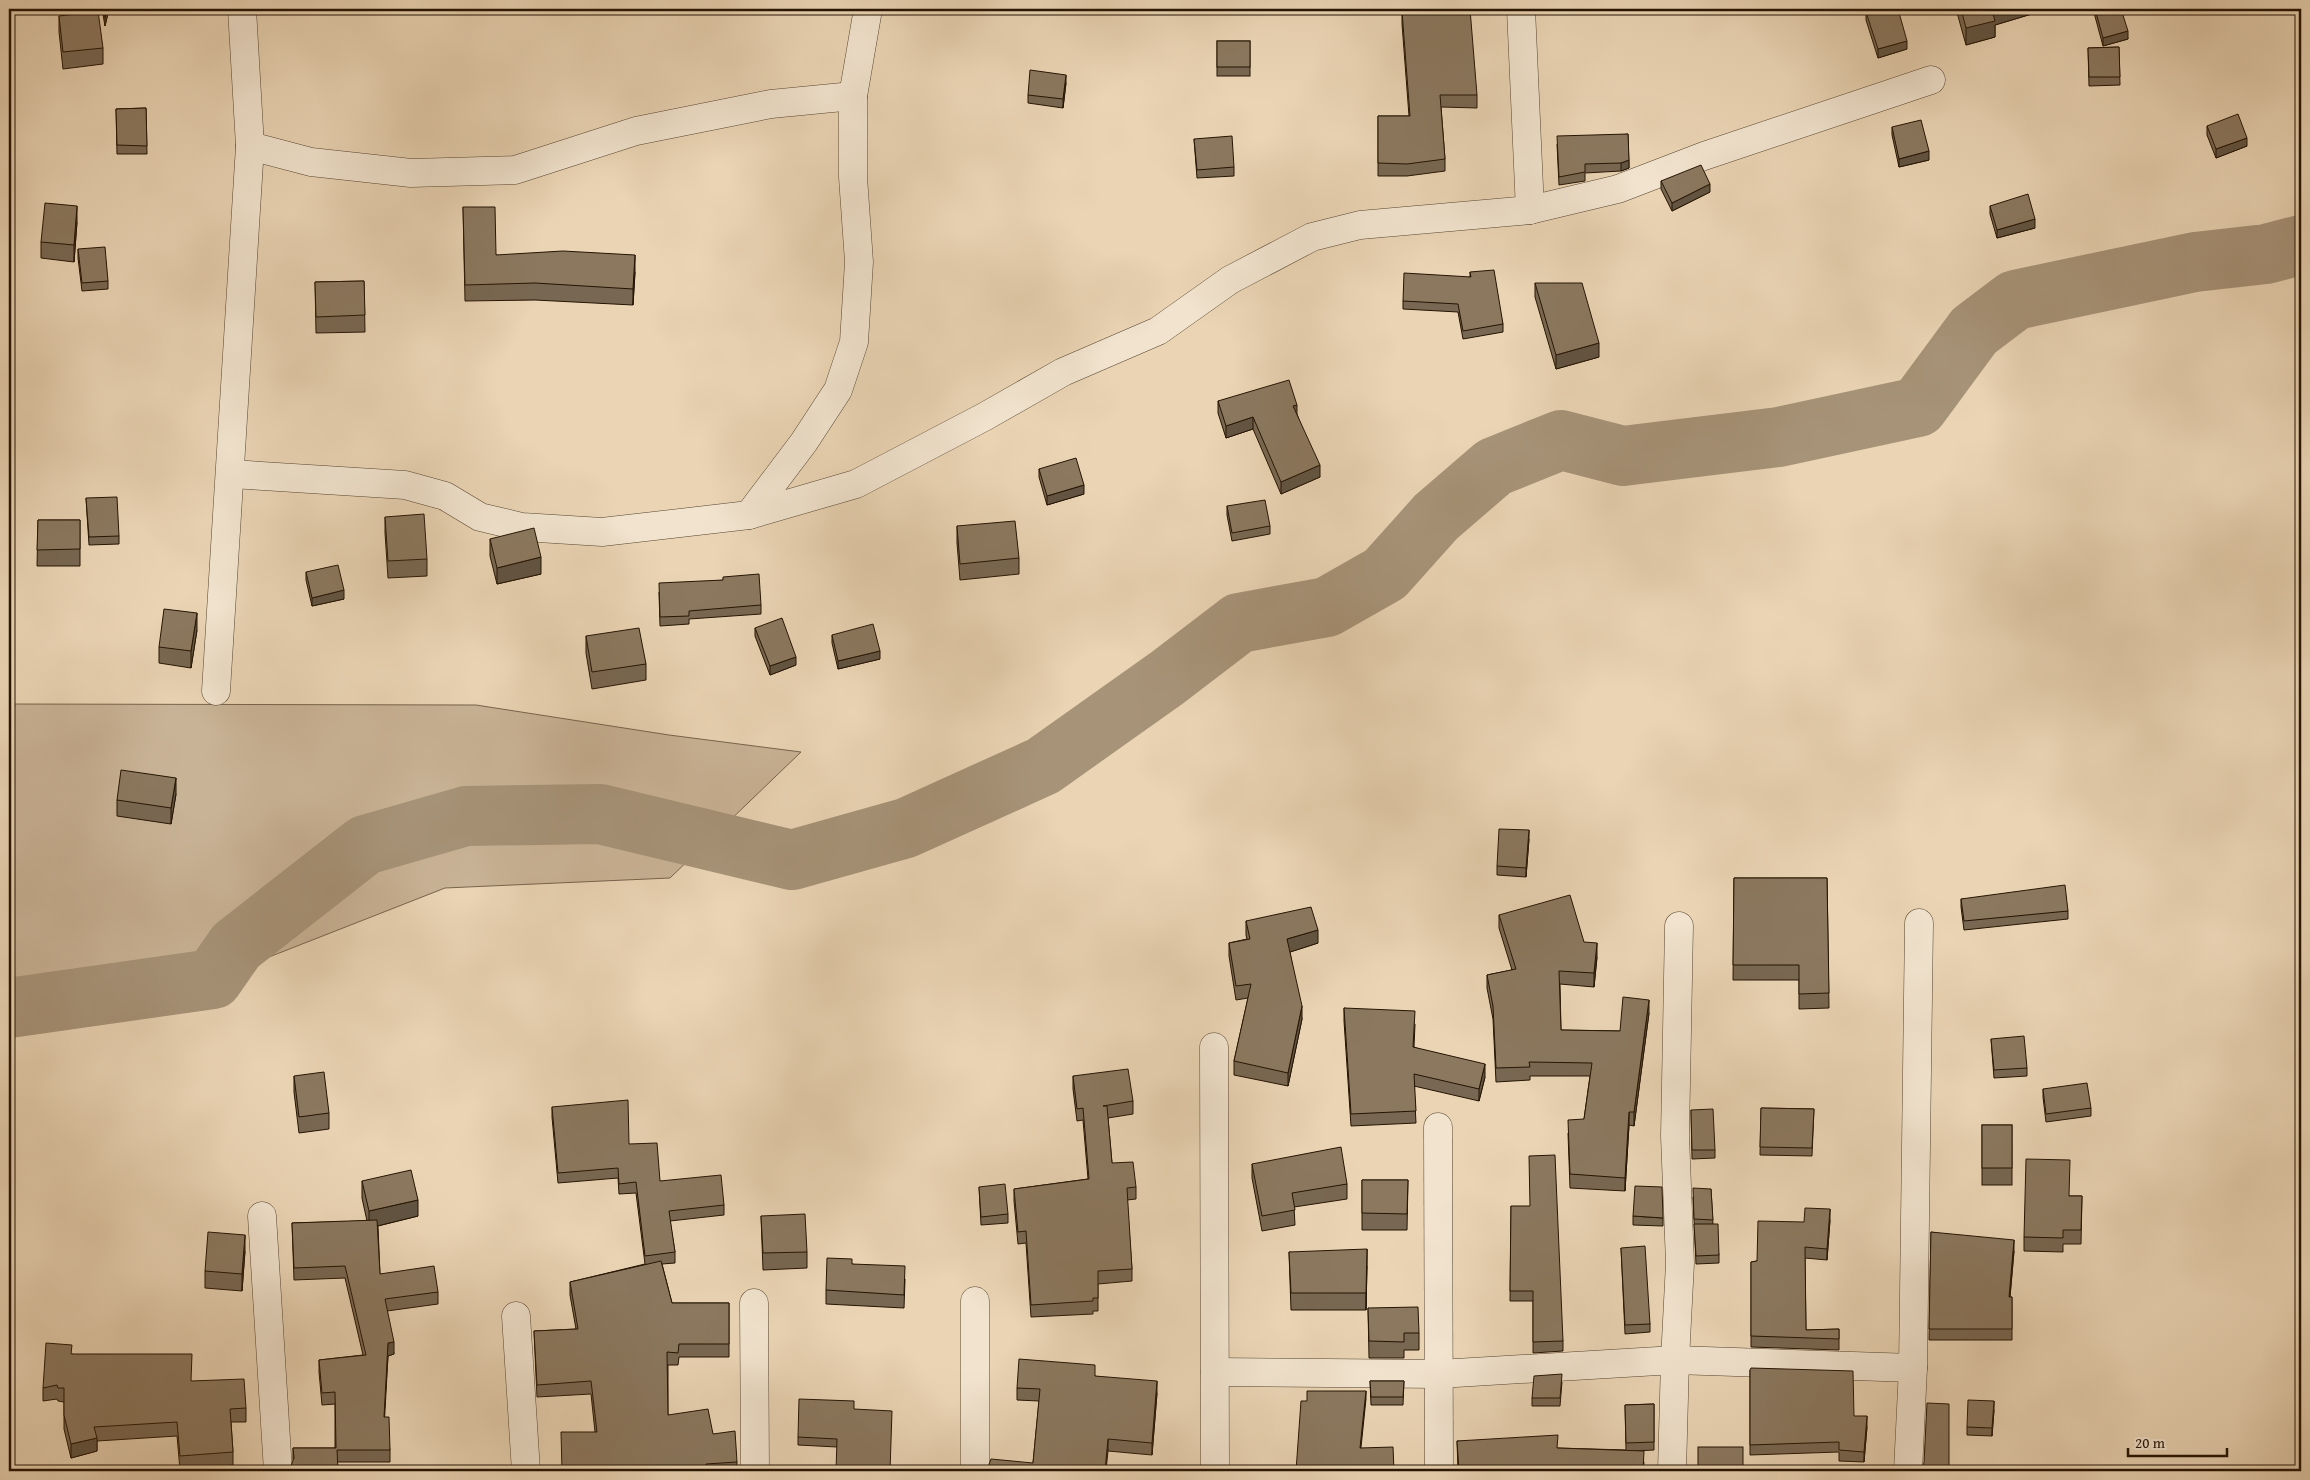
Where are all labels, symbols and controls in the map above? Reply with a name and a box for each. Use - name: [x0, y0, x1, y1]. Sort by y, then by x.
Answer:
- scale bar: [2128, 1425, 2226, 1457]
- text: 20 m: [2135, 1432, 2166, 1453]

